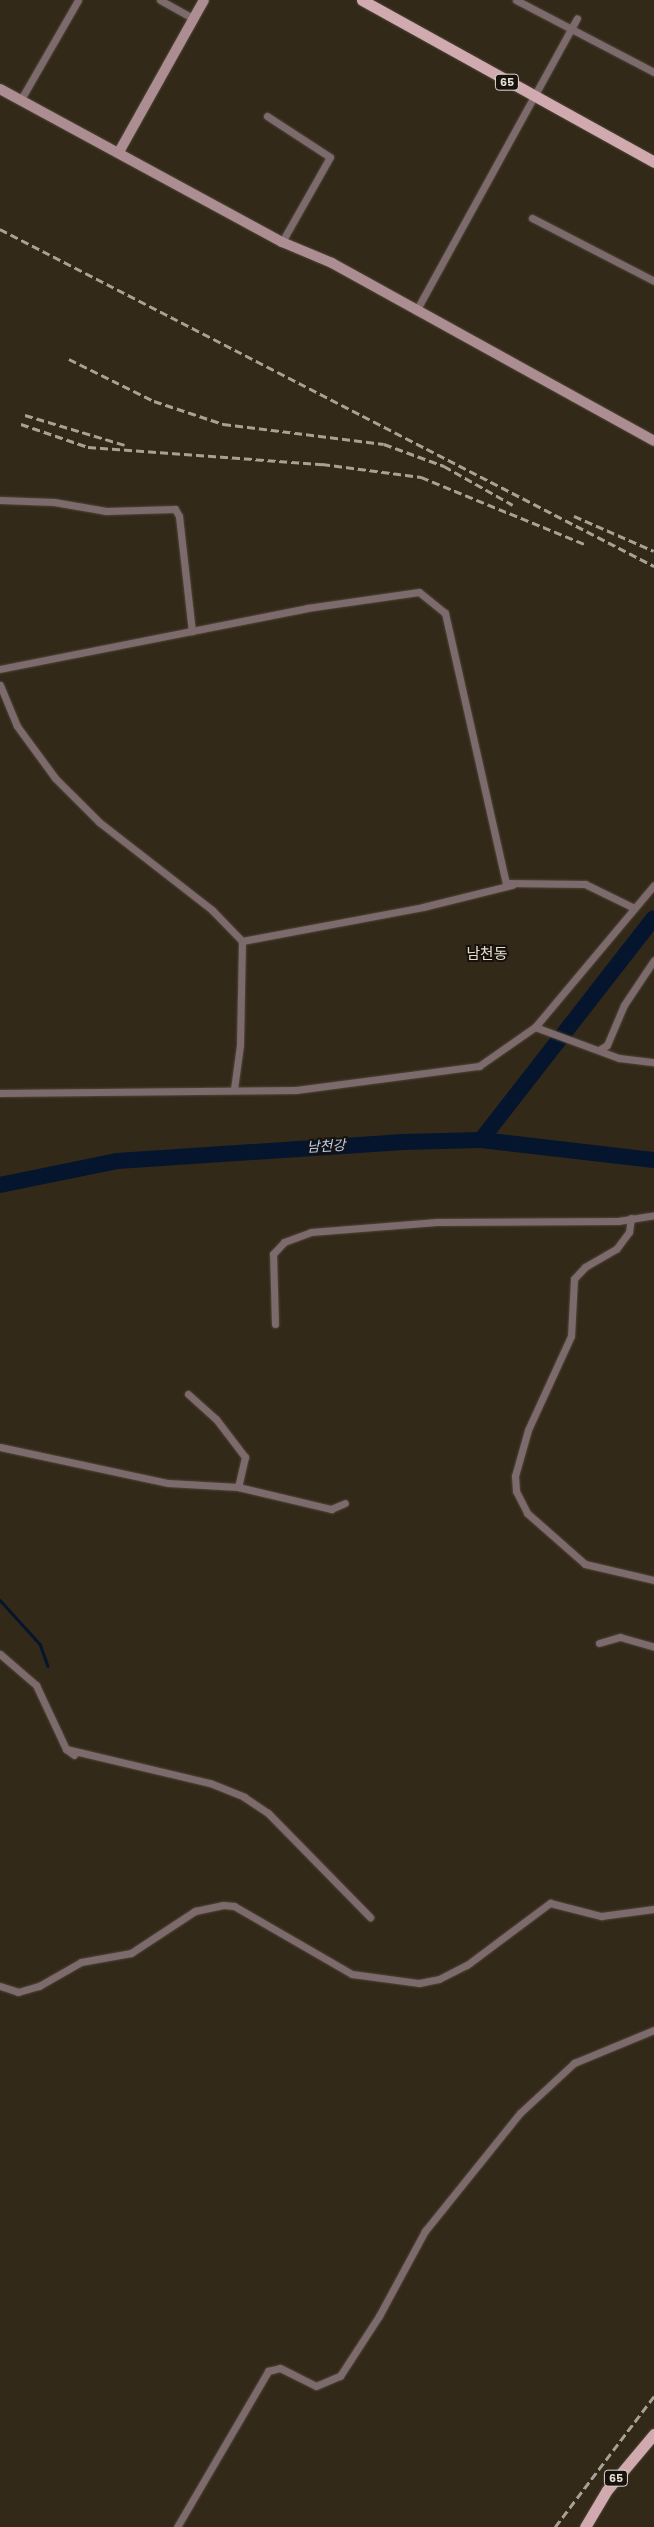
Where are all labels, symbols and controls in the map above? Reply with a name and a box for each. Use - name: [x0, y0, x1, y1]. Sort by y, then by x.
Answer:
- road number: 65: [494, 74, 520, 90]
- district label: 남천동: [466, 945, 508, 963]
- water label: 남천강: [306, 1137, 346, 1155]
- road number: 65: [604, 2470, 628, 2486]

